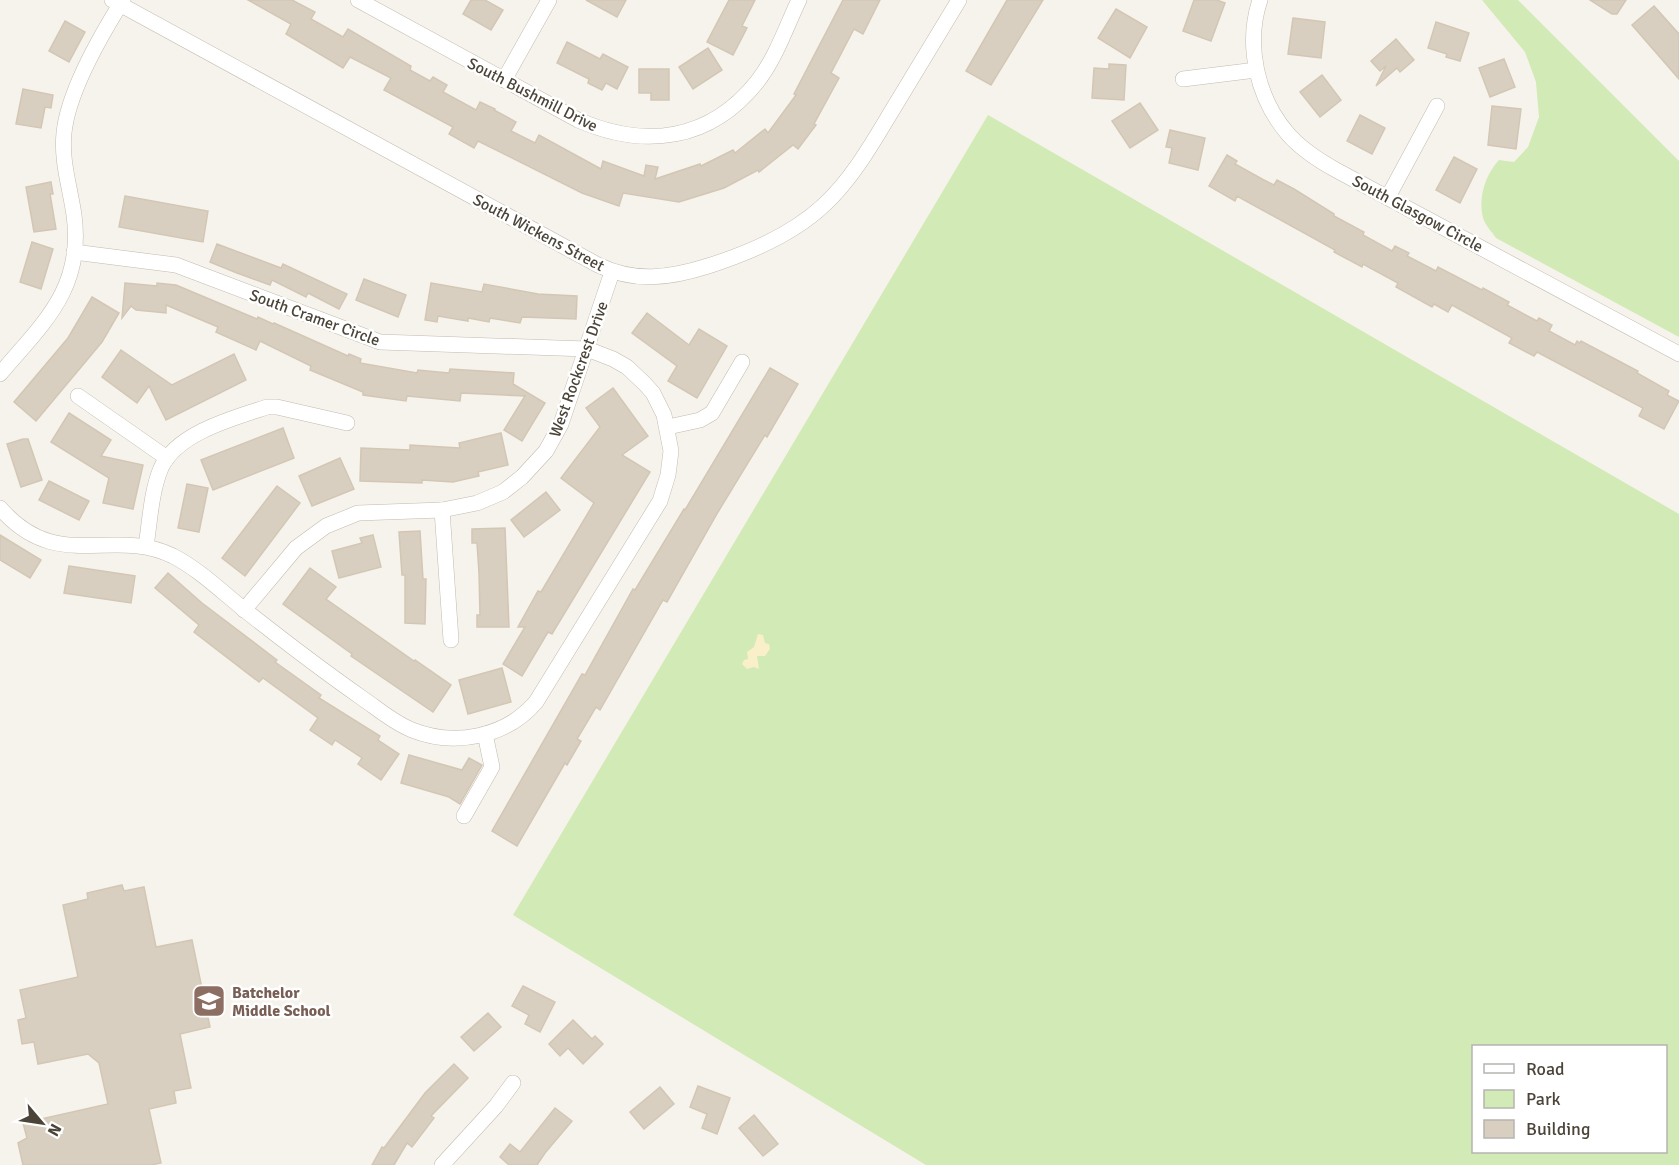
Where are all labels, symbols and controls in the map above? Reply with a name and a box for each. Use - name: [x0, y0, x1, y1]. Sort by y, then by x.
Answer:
- street label: South Bushmill Drive: [464, 53, 601, 136]
- street label: South Glasgow Circle: [1349, 171, 1486, 257]
- street label: South Wickens Street: [469, 190, 608, 276]
- street label: South Cramer Circle: [247, 285, 383, 351]
- street label: West Rockcrest Drive: [545, 299, 613, 440]
- school or university icon: Batchelor Middle School: [191, 983, 227, 1019]
- place label: Batchelor Middle School: [232, 983, 331, 1021]
- legend: [1472, 1045, 1667, 1153]
- text: Road: [1526, 1058, 1565, 1080]
- text: Park: [1526, 1088, 1561, 1110]
- north arrow: [12, 1093, 72, 1153]
- text: Building: [1526, 1118, 1590, 1140]
- text: N: [43, 1120, 66, 1140]

